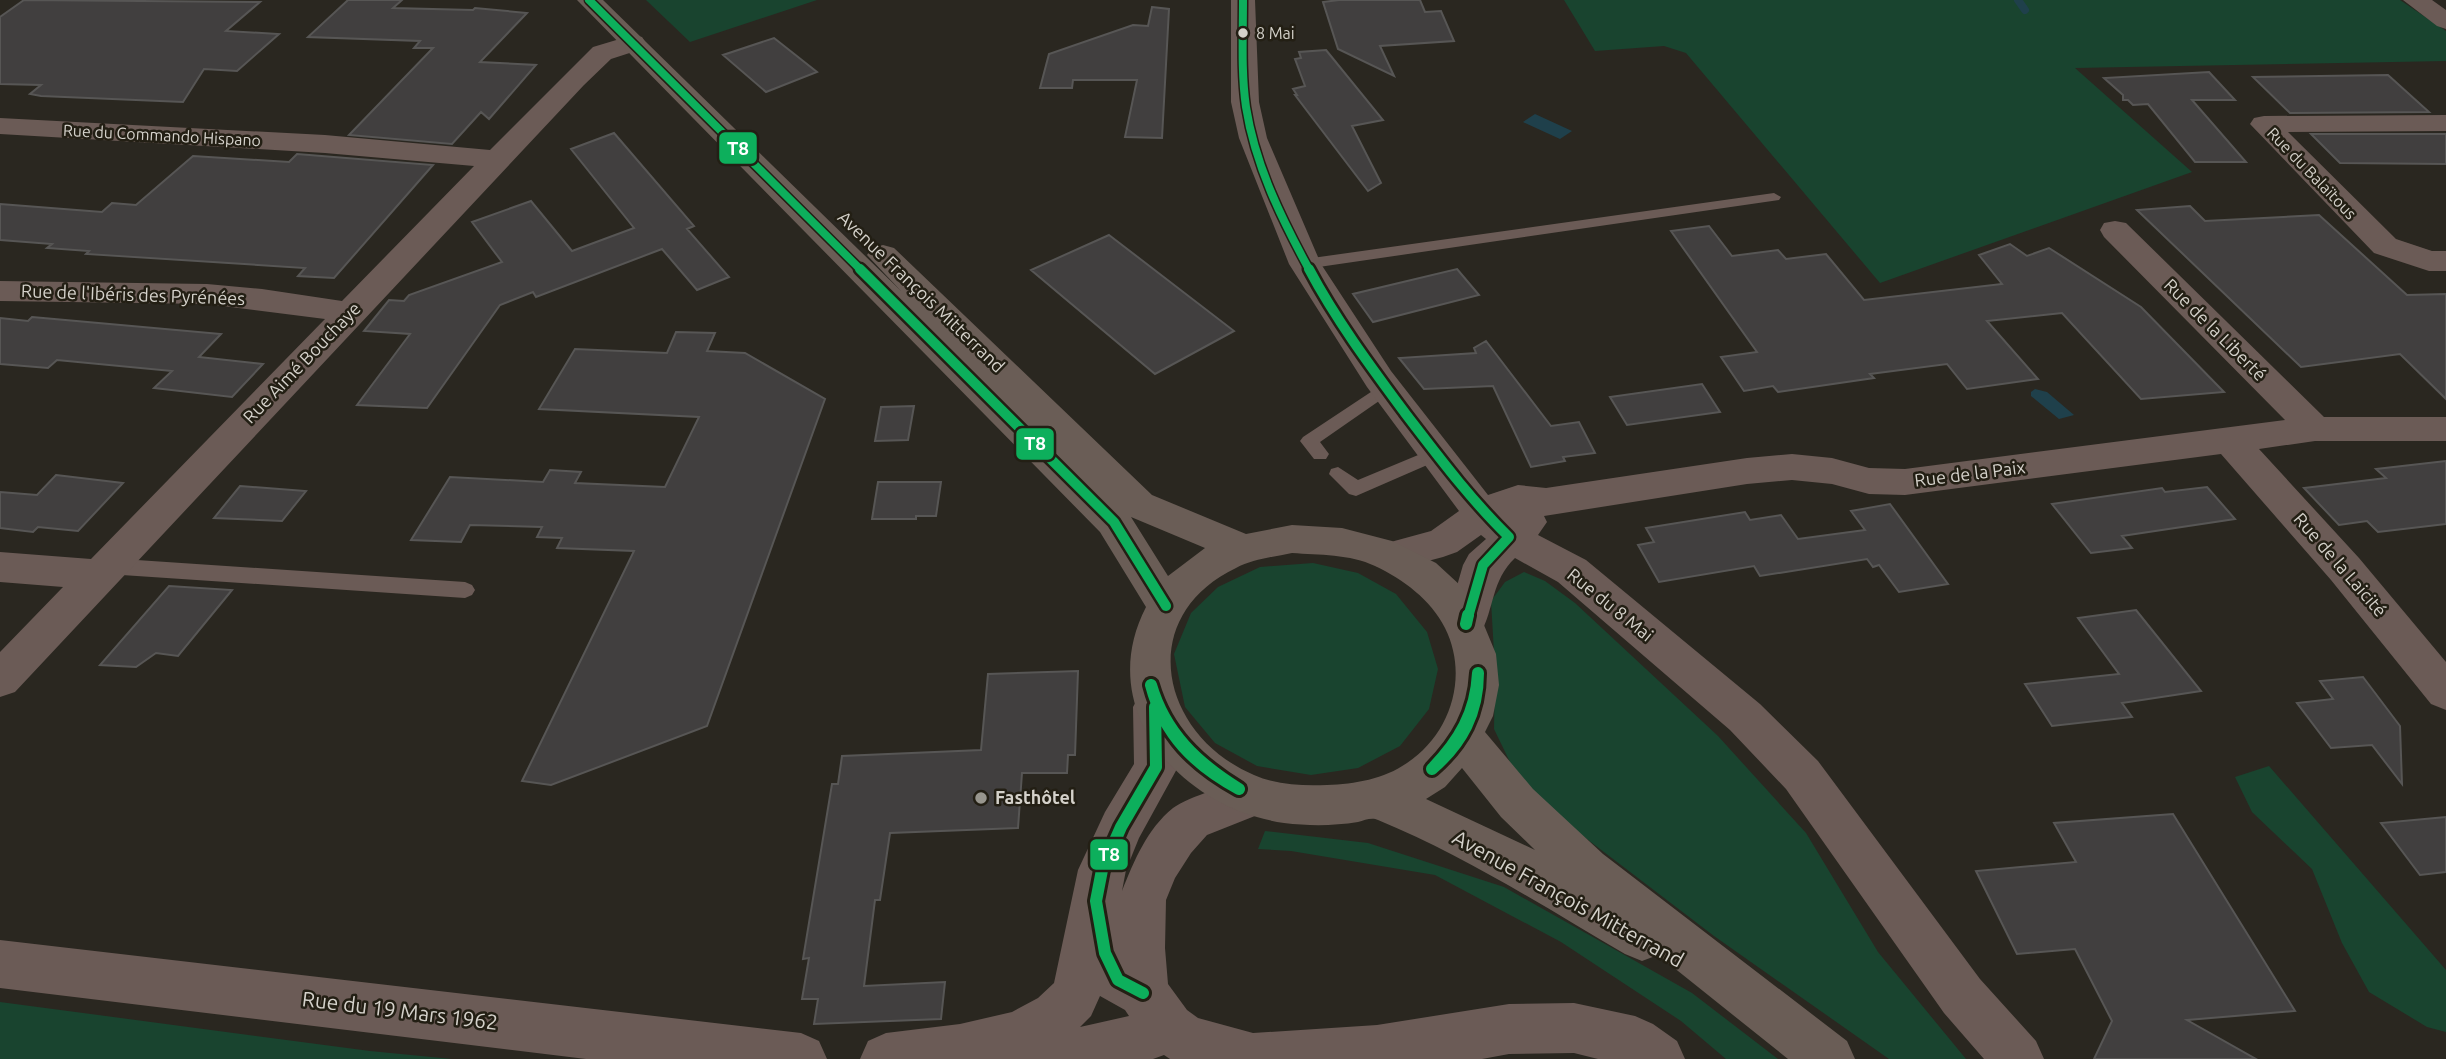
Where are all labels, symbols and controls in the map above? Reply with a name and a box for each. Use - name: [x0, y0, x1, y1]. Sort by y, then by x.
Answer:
- place label: 8 Mai: [1256, 24, 1295, 42]
- marker: 8 Mai: [1236, 26, 1250, 40]
- street label: Rue du Commando Hispano: [62, 121, 262, 149]
- street label: Rue du Balaïtous: [2264, 124, 2360, 223]
- line badge: T8: [718, 131, 758, 165]
- text: T8: [727, 137, 749, 159]
- street label: Avenue François Mitterrand: [834, 207, 1009, 376]
- street label: Rue de la Liberté: [2161, 274, 2271, 384]
- street label: Rue de l'Ibéris des Pyrénées: [21, 280, 246, 308]
- street label: Rue Aimé Bouchaye: [239, 298, 364, 427]
- line badge: T8: [1015, 427, 1055, 461]
- text: T8: [1024, 432, 1046, 454]
- street label: Rue de la Paix: [1913, 456, 2026, 490]
- street label: Rue de la Laicité: [2290, 508, 2391, 620]
- street label: Rue du 8 Mai: [1564, 564, 1657, 645]
- place label: Fasthôtel: [995, 787, 1076, 807]
- marker: Fasthôtel: [973, 790, 989, 806]
- street label: Avenue François Mitterrand: [1449, 825, 1688, 972]
- line badge: T8: [1089, 838, 1129, 871]
- text: T8: [1098, 843, 1120, 865]
- street label: Rue du 19 Mars 1962: [301, 986, 500, 1034]

